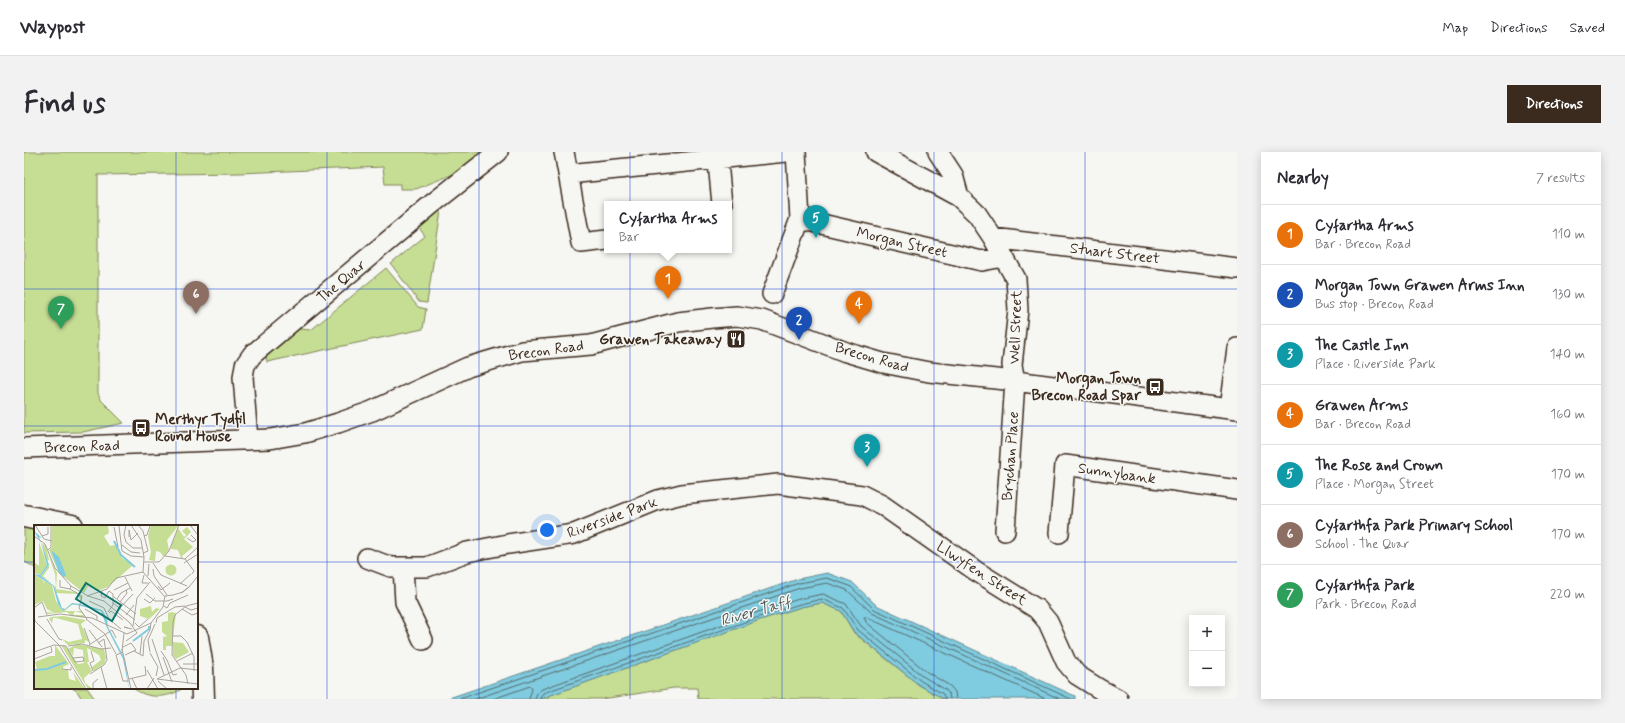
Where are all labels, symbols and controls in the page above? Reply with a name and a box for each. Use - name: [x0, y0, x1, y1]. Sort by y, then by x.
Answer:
- text: Waypost: [20, 15, 85, 40]
- text: Map: [1442, 19, 1468, 37]
- text: Directions: [1490, 19, 1548, 37]
- text: Saved: [1570, 19, 1605, 37]
- button: Directions: [1507, 85, 1601, 123]
- text: Find us: [24, 86, 105, 123]
- text: Nearby: [1277, 167, 1329, 189]
- text: 7 results: [1536, 170, 1585, 187]
- popup: [604, 201, 732, 253]
- pin: 5: [803, 205, 829, 238]
- text: Cyfartha Arms: [619, 209, 717, 229]
- text: Cyfartha Arms: [1315, 216, 1414, 236]
- street label: Morgan Street: [854, 223, 950, 264]
- text: 1: [1287, 226, 1293, 243]
- text: 110 m: [1552, 226, 1585, 243]
- text: Bar: [619, 229, 639, 246]
- text: Bar · Brecon Road: [1315, 236, 1411, 253]
- street label: Stuart Street: [1069, 239, 1161, 269]
- street label: The Quar: [313, 255, 370, 308]
- pin: 1: [655, 266, 681, 299]
- text: Morgan Town Grawen Arms Inn: [1315, 276, 1525, 296]
- pin: 6: [183, 281, 209, 314]
- text: 2: [1287, 286, 1293, 303]
- text: 130 m: [1552, 286, 1585, 303]
- street label: Well Street: [1005, 290, 1027, 364]
- pin: 4: [846, 291, 872, 324]
- pin: 7: [48, 296, 74, 329]
- text: Bus stop · Brecon Road: [1315, 296, 1434, 313]
- pin: 2: [786, 307, 812, 340]
- restaurant icon: Grawen Takeaway: [725, 328, 747, 350]
- place label: Grawen Takeaway: [599, 330, 722, 350]
- street label: Brecon Road: [507, 336, 585, 366]
- text: The Castle Inn: [1315, 336, 1409, 356]
- street label: Brecon Road: [833, 338, 911, 378]
- text: 3: [1287, 346, 1293, 363]
- text: 140 m: [1550, 346, 1585, 363]
- text: Place · Riverside Park: [1315, 356, 1436, 373]
- place label: Morgan Town Brecon Road Spar: [1032, 369, 1142, 406]
- bus stop icon: Morgan Town Brecon Road Spar: [1144, 376, 1166, 398]
- text: Grawen Arms: [1315, 396, 1408, 416]
- text: 4: [1286, 406, 1294, 423]
- text: 160 m: [1550, 406, 1585, 423]
- place label: Merthyr Tydfil Round House: [155, 409, 246, 447]
- street label: Brychan Place: [998, 410, 1024, 501]
- text: Bar · Brecon Road: [1315, 416, 1411, 433]
- bus stop icon: Merthyr Tydfil Round House: [130, 417, 152, 439]
- pin: 3: [854, 434, 880, 467]
- street label: Brecon Road: [44, 436, 120, 458]
- text: The Rose and Crown: [1315, 456, 1443, 476]
- street label: Sunnybank: [1077, 459, 1157, 489]
- text: 5: [1286, 466, 1294, 483]
- text: 170 m: [1551, 466, 1585, 483]
- text: Place · Morgan Street: [1315, 476, 1434, 493]
- street label: Riverside Park: [564, 492, 661, 544]
- text: Cyfarthfa Park Primary School: [1315, 516, 1513, 536]
- your location: [537, 520, 557, 540]
- inset map: [34, 525, 198, 689]
- text: 6: [1287, 526, 1293, 543]
- text: 170 m: [1551, 526, 1585, 543]
- text: School · The Quar: [1315, 536, 1409, 553]
- street label: Llwyfen Street: [932, 537, 1031, 611]
- text: Cyfarthfa Park: [1315, 576, 1415, 596]
- text: 7: [1286, 586, 1294, 603]
- text: 220 m: [1550, 586, 1585, 603]
- water label: River Taff: [718, 591, 795, 631]
- text: Park · Brecon Road: [1315, 596, 1417, 613]
- map controls: [1189, 615, 1225, 687]
- button: +: [1189, 615, 1225, 651]
- button: −: [1189, 651, 1225, 687]

